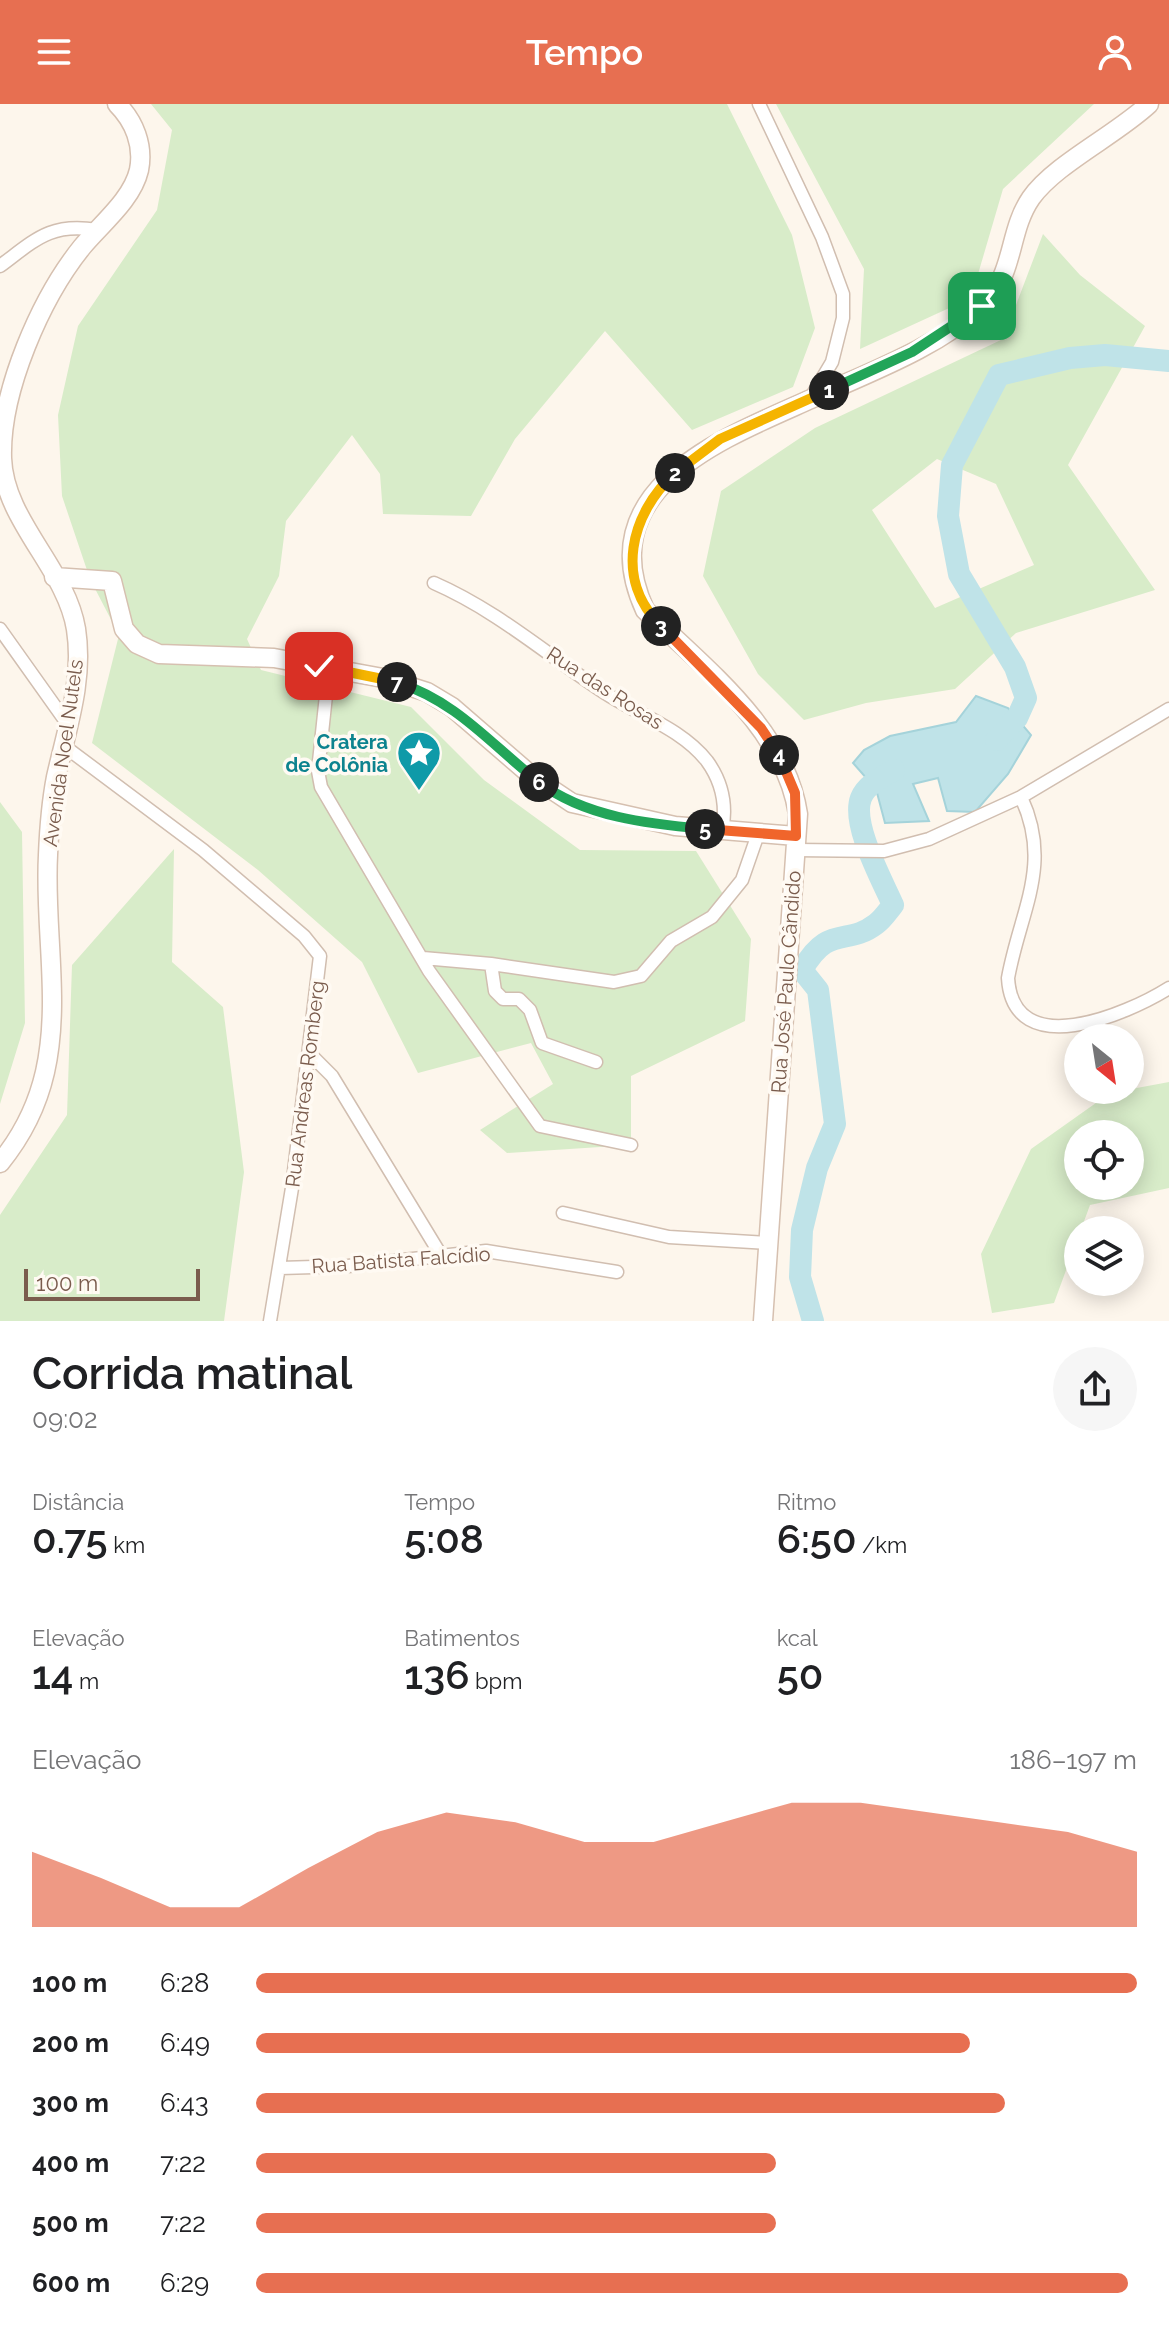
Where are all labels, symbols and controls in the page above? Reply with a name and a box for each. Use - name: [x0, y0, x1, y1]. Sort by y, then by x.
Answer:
- icon: menu: [32, 30, 76, 74]
- icon: person: [1093, 30, 1137, 74]
- text: Tempo: [526, 31, 643, 73]
- pin: [948, 272, 1016, 340]
- icon: arrive: [960, 284, 1004, 328]
- pin: 1: [809, 370, 849, 410]
- text: 1: [824, 377, 834, 403]
- pin: 2: [655, 453, 695, 493]
- text: 2: [669, 460, 681, 486]
- pin: 3: [641, 606, 681, 646]
- text: 3: [655, 613, 667, 639]
- pin: [285, 632, 353, 700]
- street label: Rua das Rosas: [542, 642, 668, 734]
- icon: check: [297, 644, 341, 688]
- street label: Avenida Noel Nutels: [38, 658, 88, 848]
- pin: 7: [377, 662, 417, 702]
- text: 7: [391, 669, 403, 695]
- place icon: Cratera de Colônia: [395, 729, 443, 792]
- place label: Cratera de Colônia: [285, 730, 388, 777]
- pin: 4: [759, 735, 799, 775]
- text: 4: [773, 742, 785, 768]
- pin: 6: [519, 762, 559, 802]
- text: 6: [532, 769, 546, 795]
- pin: 5: [685, 809, 725, 849]
- text: 5: [699, 816, 711, 842]
- street label: Rua José Paulo Cândido: [766, 870, 806, 1094]
- street label: Rua Andreas Romberg: [280, 979, 330, 1189]
- north arrow: [1064, 1024, 1144, 1104]
- map controls: [1064, 1024, 1144, 1296]
- button: locate: [1064, 1120, 1144, 1200]
- button: layers: [1064, 1216, 1144, 1296]
- street label: Rua Batista Falcídio: [311, 1242, 491, 1278]
- scale bar: [24, 1265, 200, 1301]
- text: 100 m: [36, 1270, 98, 1296]
- button: share: [1053, 1347, 1137, 1431]
- text: Corrida matinal: [32, 1348, 352, 1399]
- text: 09:02: [32, 1404, 98, 1434]
- text: Distância: [32, 1489, 124, 1515]
- text: Tempo: [404, 1489, 475, 1515]
- text: Ritmo: [777, 1489, 836, 1515]
- text: 0.75: [32, 1515, 108, 1562]
- text: 5:08: [404, 1515, 484, 1562]
- text: 6:50: [777, 1515, 856, 1562]
- text: km: [108, 1532, 145, 1558]
- text: /km: [856, 1532, 907, 1558]
- text: Elevação: [32, 1625, 125, 1651]
- text: Batimentos: [404, 1625, 520, 1651]
- text: kcal: [777, 1625, 818, 1651]
- text: 14: [32, 1651, 73, 1698]
- text: 136: [404, 1651, 469, 1698]
- text: 50: [777, 1651, 823, 1698]
- text: m: [73, 1668, 99, 1694]
- text: bpm: [469, 1668, 522, 1694]
- text: Elevação: [32, 1745, 141, 1775]
- text: 186–197 m: [1009, 1745, 1137, 1775]
- text: 100 m: [32, 1968, 107, 1998]
- text: 6:28: [160, 1968, 210, 1998]
- text: 200 m: [32, 2028, 109, 2058]
- text: 6:49: [160, 2028, 210, 2058]
- text: 300 m: [32, 2088, 109, 2118]
- text: 6:43: [160, 2088, 209, 2118]
- text: 400 m: [32, 2148, 109, 2178]
- text: 7:22: [160, 2148, 206, 2178]
- text: 500 m: [32, 2208, 109, 2238]
- text: 7:22: [160, 2208, 206, 2238]
- text: 600 m: [32, 2268, 110, 2298]
- text: 6:29: [160, 2268, 209, 2298]

